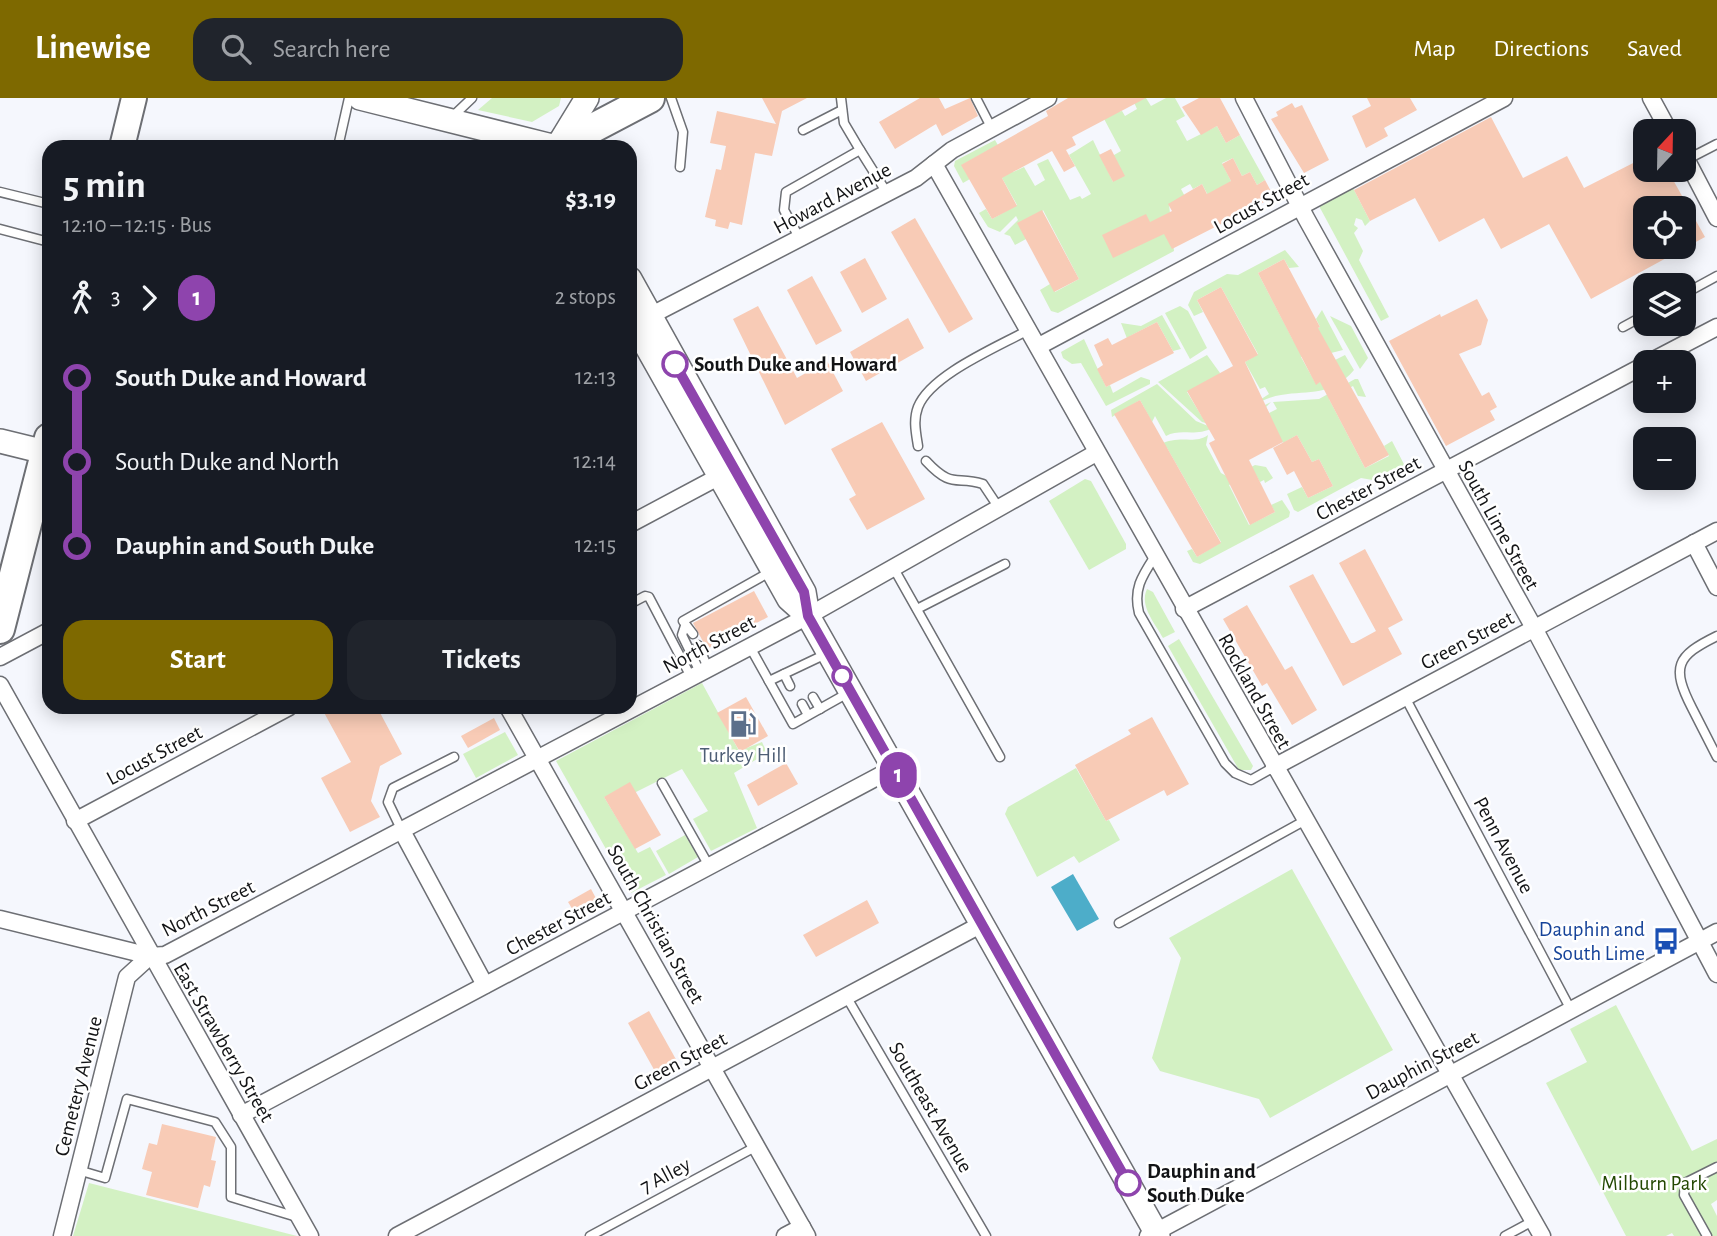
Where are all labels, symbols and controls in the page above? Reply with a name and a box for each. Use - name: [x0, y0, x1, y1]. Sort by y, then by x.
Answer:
- search box: [193, 18, 683, 81]
- icon: search: [217, 30, 255, 68]
- text: Linewise: [35, 32, 151, 65]
- text: Search here: [273, 36, 390, 62]
- text: Map: [1413, 37, 1455, 61]
- text: Directions: [1493, 37, 1589, 61]
- text: Saved: [1627, 37, 1682, 61]
- north arrow: [1633, 119, 1696, 182]
- map controls: [1633, 119, 1696, 490]
- street label: Howard Avenue: [770, 159, 894, 238]
- text: 5 min: [63, 167, 146, 205]
- street label: Locust Street: [1210, 169, 1312, 238]
- text: $3.19: [565, 186, 616, 212]
- button: locate: [1633, 196, 1696, 259]
- text: 12:10 – 12:15 · Bus: [63, 214, 212, 237]
- button: layers: [1633, 273, 1696, 336]
- icon: walk: [63, 279, 101, 317]
- icon: forward: [130, 279, 168, 317]
- text: 3: [111, 286, 120, 309]
- text: 1: [192, 286, 201, 310]
- text: 2 stops: [555, 286, 616, 309]
- button: +: [1633, 350, 1696, 413]
- marker: South Duke and Howard: [662, 351, 688, 377]
- place label: South Duke and Howard: [694, 354, 897, 375]
- text: South Duke and Howard: [115, 365, 366, 391]
- text: 12:13: [575, 366, 616, 389]
- button: −: [1633, 427, 1696, 490]
- text: South Duke and North: [115, 449, 340, 475]
- text: 12:14: [573, 450, 616, 473]
- street label: Chester Street: [1313, 452, 1424, 525]
- street label: South Lime Street: [1454, 457, 1543, 594]
- text: Dauphin and South Duke: [115, 533, 374, 559]
- text: 12:15: [575, 534, 616, 557]
- street label: Green Street: [1417, 607, 1517, 674]
- street label: North Street: [660, 611, 759, 677]
- button: Start: [63, 620, 333, 700]
- button: Tickets: [347, 620, 616, 700]
- street label: Rockland Street: [1214, 630, 1295, 753]
- unlabelled marker: [832, 666, 852, 686]
- fuel station icon: Turkey Hill: [728, 709, 758, 739]
- street label: Locust Street: [103, 721, 206, 789]
- place label: Turkey Hill: [699, 745, 787, 766]
- line badge: 1: [875, 752, 921, 798]
- text: 1: [894, 763, 902, 787]
- street label: Penn Avenue: [1469, 794, 1538, 897]
- street label: South Christian Street: [603, 841, 708, 1007]
- street label: North Street: [158, 876, 258, 941]
- street label: Chester Street: [503, 887, 614, 960]
- place label: Dauphin and South Lime: [1539, 919, 1645, 964]
- bus stop icon: Dauphin and South Lime: [1651, 926, 1681, 956]
- street label: East Strawberry Street: [169, 959, 278, 1126]
- street label: Cemetery Avenue: [51, 1014, 106, 1158]
- street label: Dauphin Street: [1362, 1027, 1482, 1104]
- street label: Green Street: [630, 1028, 730, 1095]
- street label: Southeast Avenue: [885, 1038, 976, 1176]
- street label: 7 Alley: [637, 1154, 694, 1197]
- place label: Dauphin and South Duke: [1147, 1161, 1256, 1206]
- marker: Dauphin and South Duke: [1115, 1170, 1141, 1196]
- park label: Milburn Park: [1601, 1173, 1707, 1194]

